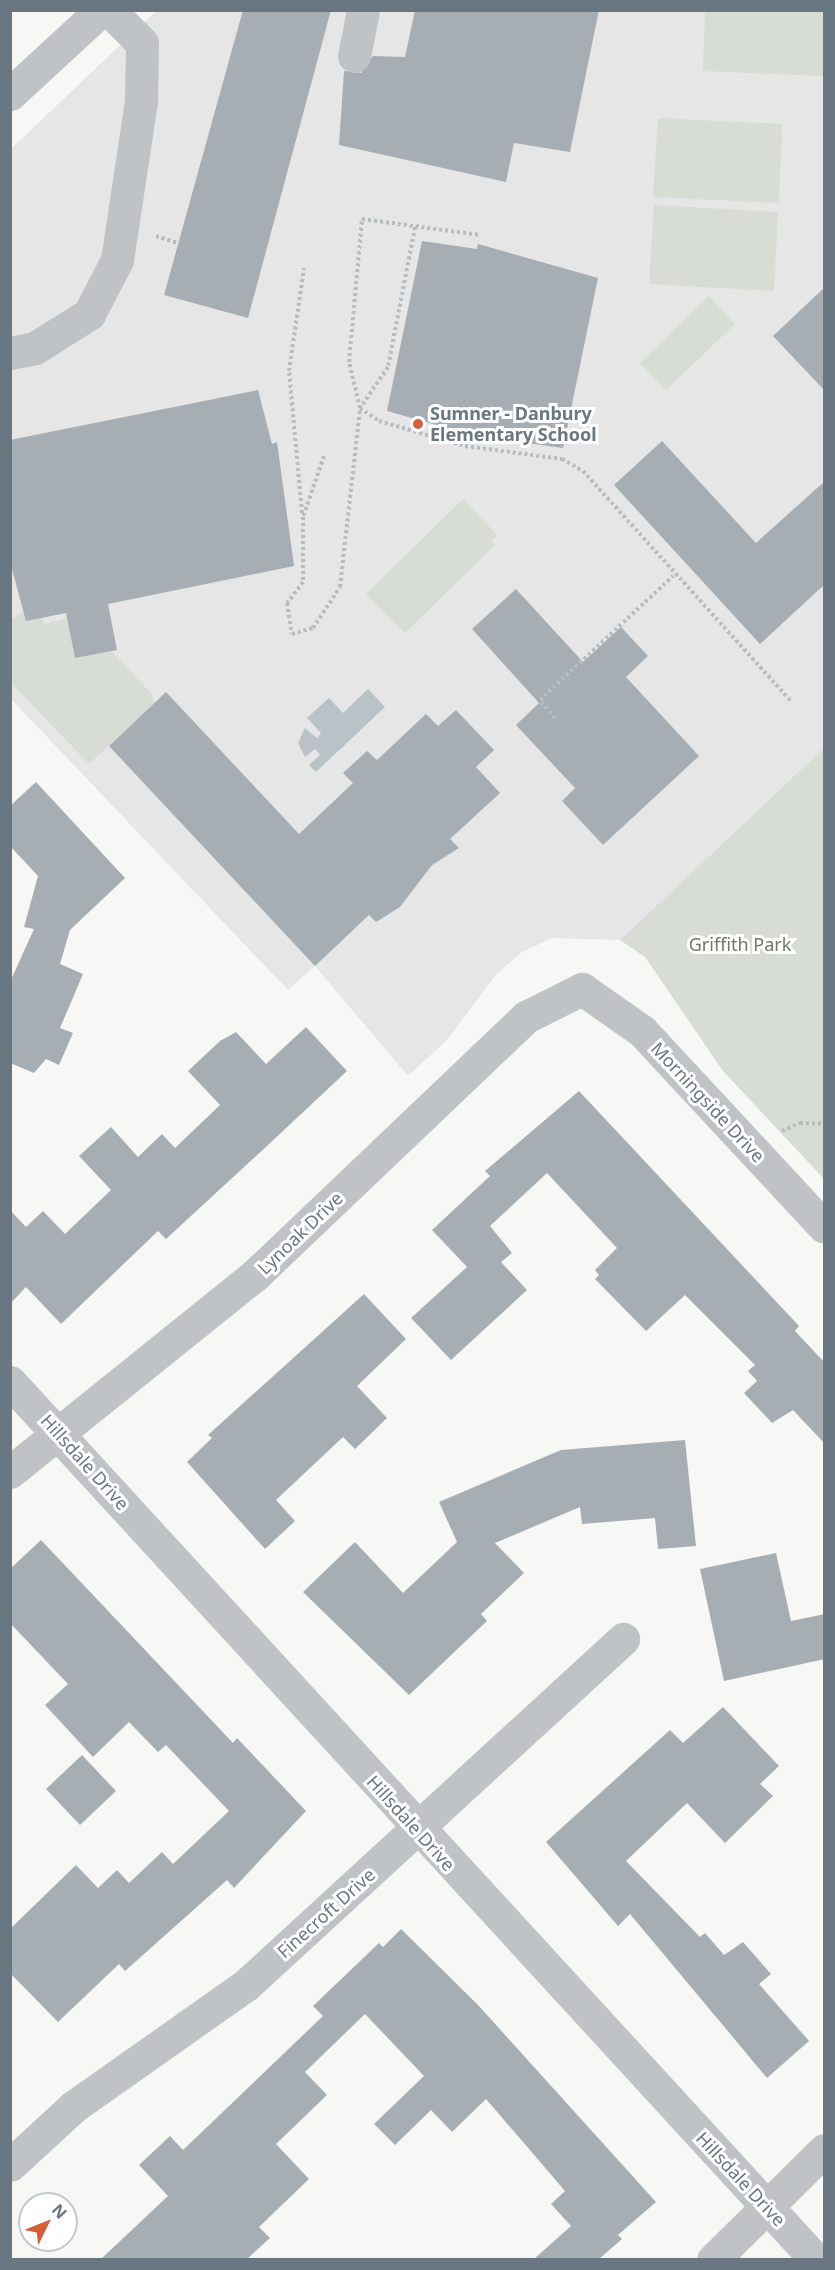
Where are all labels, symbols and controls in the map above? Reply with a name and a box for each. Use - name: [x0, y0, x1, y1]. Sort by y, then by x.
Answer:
- place label: Sumner - Danbury Elementary School: [430, 403, 597, 446]
- marker: Sumner - Danbury Elementary School: [411, 417, 425, 431]
- park label: Griffith Park: [689, 933, 791, 955]
- street label: Morningside Drive: [647, 1037, 769, 1167]
- street label: Lynoak Drive: [253, 1187, 347, 1279]
- street label: Hillsdale Drive: [36, 1410, 134, 1514]
- street label: Hillsdale Drive: [362, 1771, 460, 1875]
- street label: Finecroft Drive: [273, 1864, 379, 1962]
- street label: Hillsdale Drive: [692, 2127, 790, 2231]
- north arrow: [18, 2192, 78, 2252]
- text: N: [47, 2199, 72, 2223]

